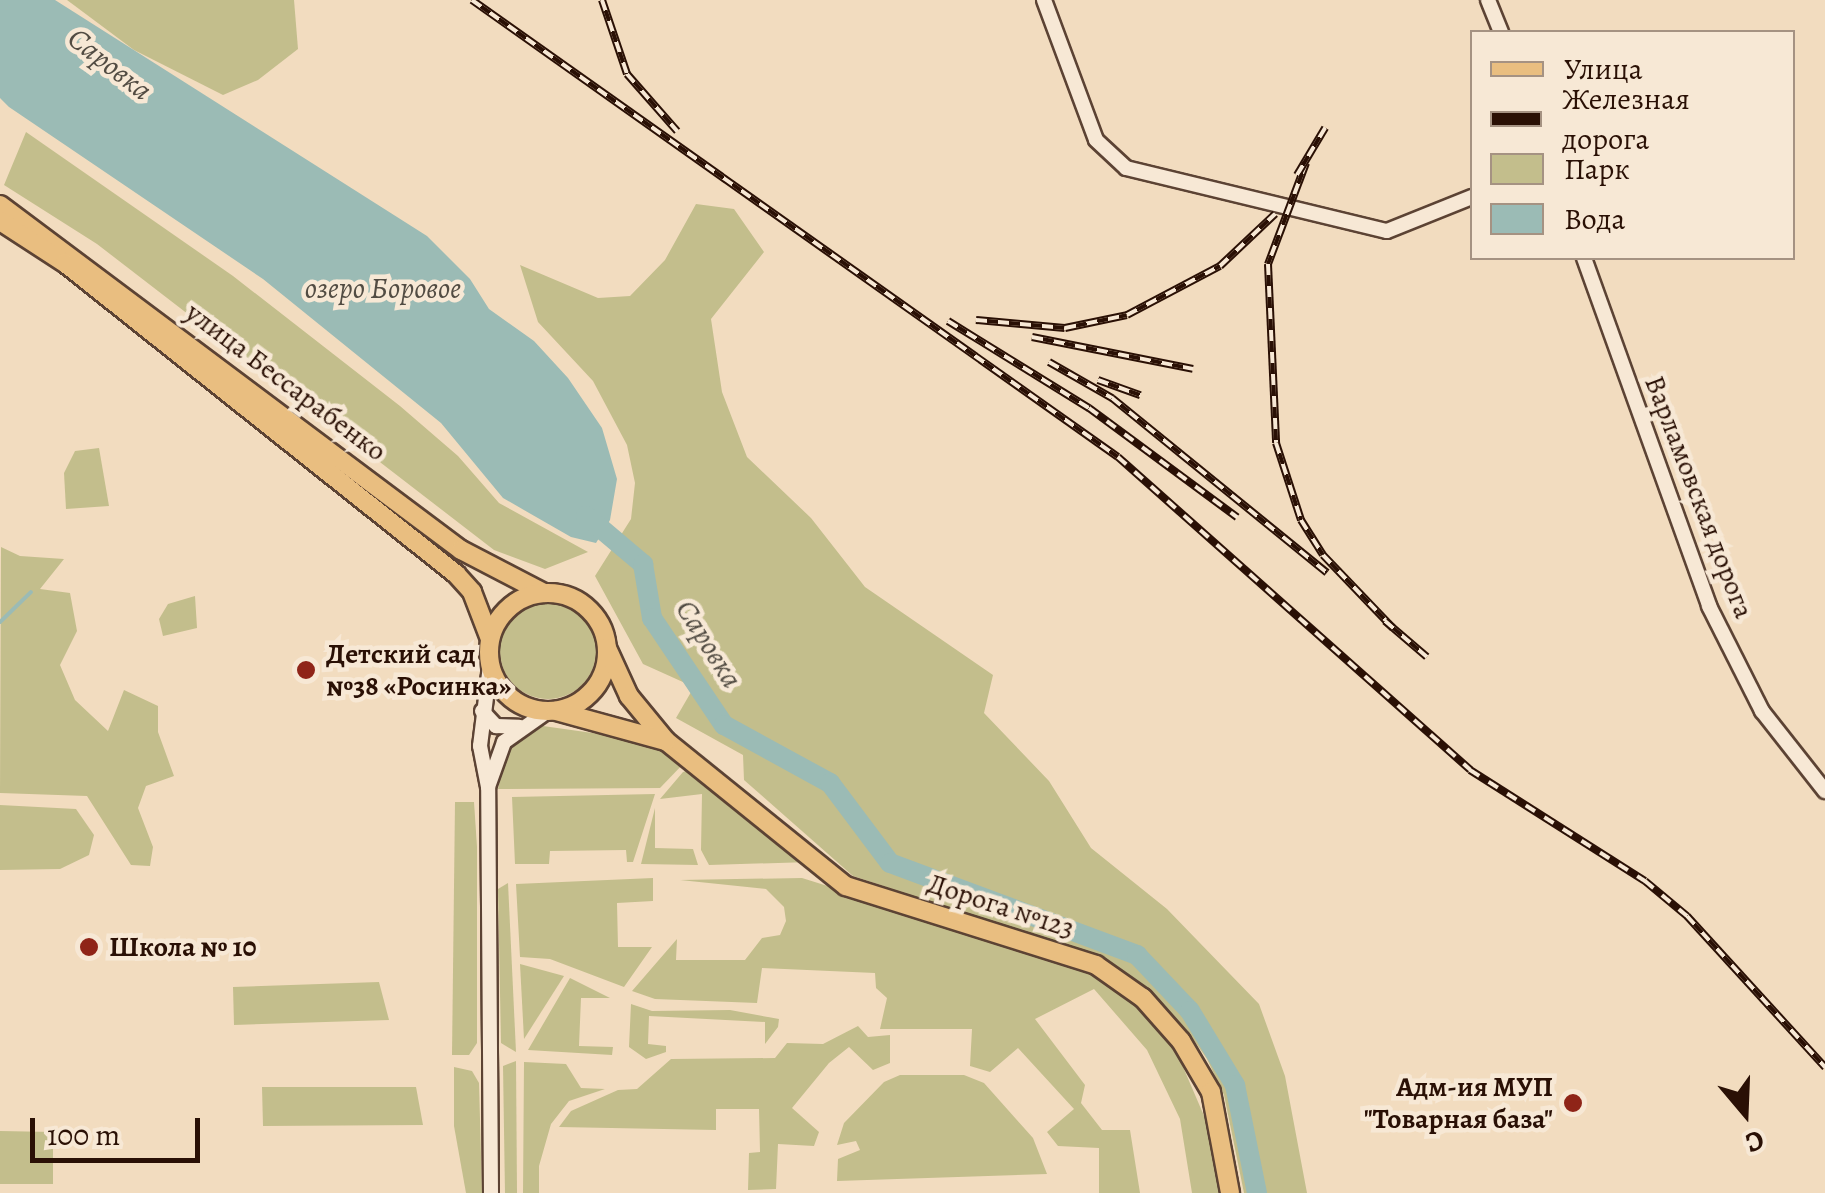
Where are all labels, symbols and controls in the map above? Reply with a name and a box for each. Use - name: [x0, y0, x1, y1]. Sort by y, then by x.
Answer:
- water label: Саровка: [61, 20, 159, 108]
- legend: [1470, 30, 1795, 260]
- text: Улица: [1564, 49, 1643, 89]
- text: Железная дорога: [1562, 79, 1690, 159]
- text: Парк: [1564, 149, 1630, 189]
- text: Вода: [1564, 199, 1625, 239]
- water label: озеро Боровое: [305, 270, 461, 306]
- street label: улица Бессарабенко: [179, 296, 393, 468]
- street label: Варламовская дорога: [1637, 371, 1761, 623]
- water label: Саровка: [668, 593, 750, 695]
- place label: Детский сад №38 «Росинка»: [326, 637, 511, 703]
- marker: Детский сад №38 «Росинка»: [295, 659, 317, 681]
- street label: Дорога №123: [923, 866, 1079, 946]
- place label: Школа № 10: [109, 930, 257, 964]
- marker: Школа № 10: [78, 936, 100, 958]
- north arrow: [1695, 1063, 1795, 1163]
- place label: Адм-ия МУП "Товарная база": [1364, 1070, 1553, 1136]
- marker: Адм-ия МУП "Товарная база": [1562, 1092, 1584, 1114]
- scale bar: [35, 1098, 205, 1160]
- text: 100 m: [47, 1115, 120, 1155]
- text: С: [1740, 1121, 1769, 1162]

